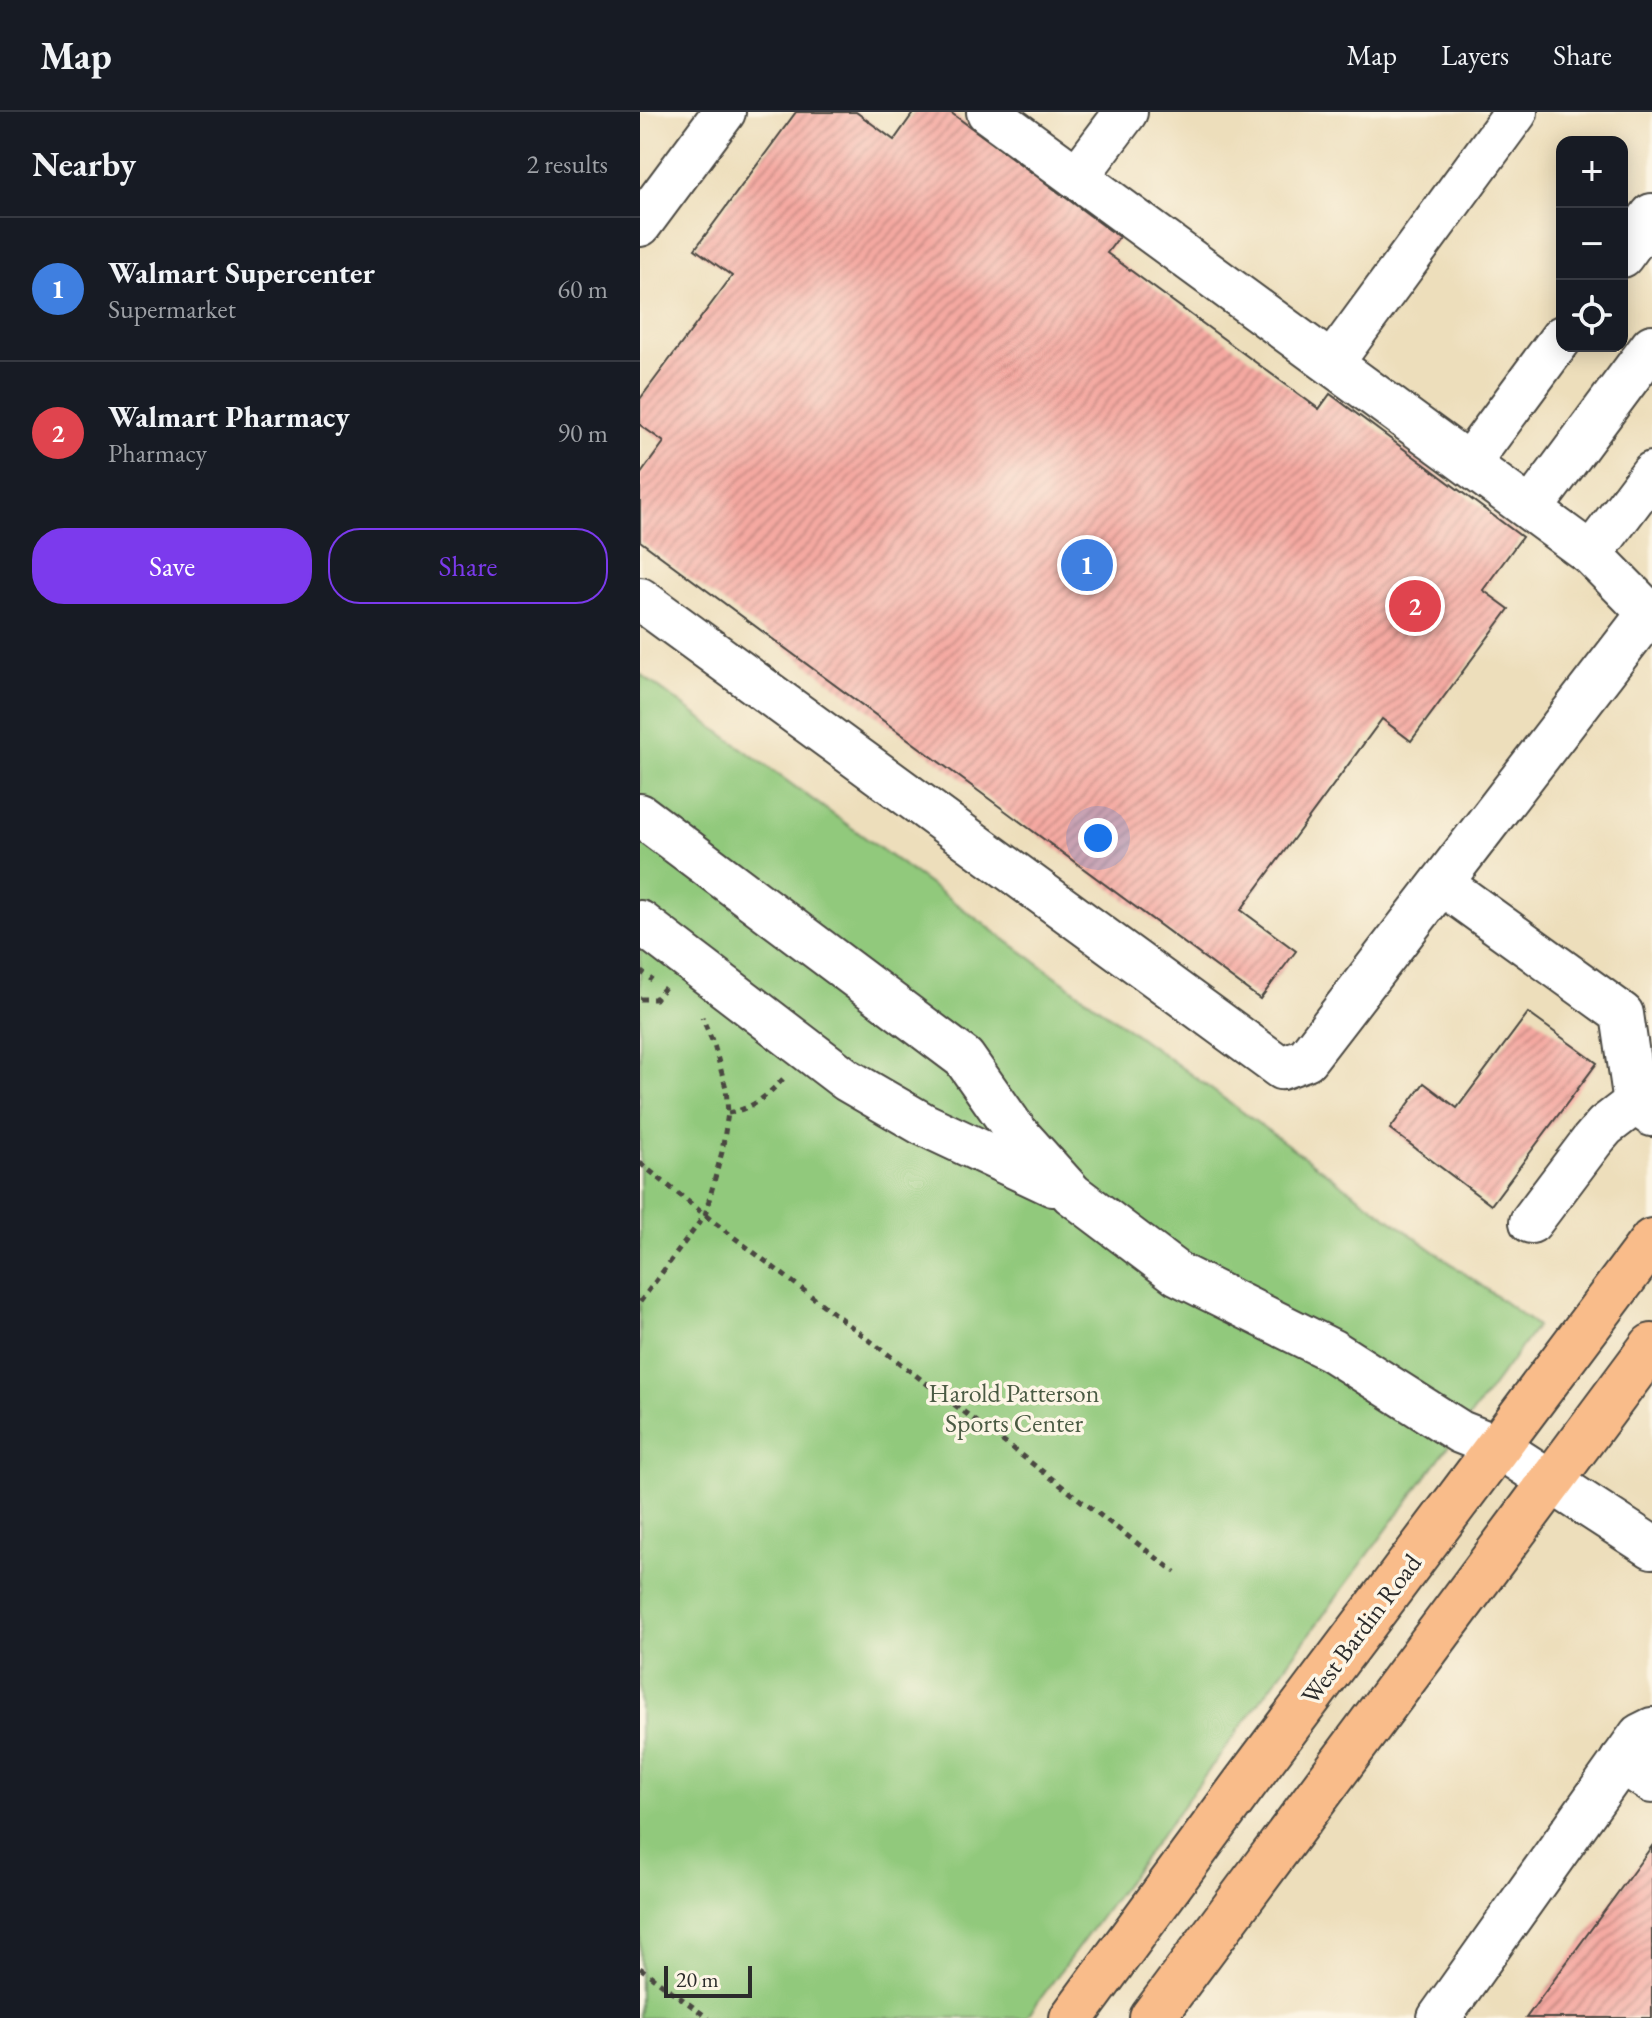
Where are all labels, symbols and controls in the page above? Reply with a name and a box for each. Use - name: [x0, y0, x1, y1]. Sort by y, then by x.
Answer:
- text: Map: [40, 31, 112, 80]
- text: Map: [1347, 37, 1397, 73]
- text: Layers: [1441, 37, 1509, 73]
- text: Share: [1553, 37, 1612, 73]
- map controls: [1556, 136, 1628, 352]
- button: +: [1556, 136, 1628, 208]
- text: Nearby: [32, 142, 136, 186]
- text: 2 results: [527, 147, 608, 181]
- button: −: [1556, 208, 1628, 280]
- text: Walmart Supercenter: [108, 253, 375, 292]
- text: 1: [51, 272, 65, 306]
- text: 60 m: [558, 272, 608, 306]
- button: locate: [1556, 280, 1628, 352]
- text: Supermarket: [108, 292, 236, 326]
- text: Walmart Pharmacy: [108, 397, 350, 436]
- text: 2: [51, 416, 65, 450]
- text: 90 m: [558, 416, 608, 450]
- text: Pharmacy: [108, 436, 207, 470]
- button: Save: [32, 528, 312, 604]
- button: Share: [328, 528, 608, 604]
- pin: 1: [1061, 535, 1113, 595]
- pin: 2: [1389, 576, 1441, 636]
- your location: [1078, 818, 1118, 858]
- park label: Harold Patterson Sports Center: [929, 1376, 1100, 1440]
- street label: West Bardin Road: [1293, 1546, 1429, 1711]
- scale bar: [664, 1962, 752, 1998]
- text: 20 m: [676, 1965, 719, 1994]

